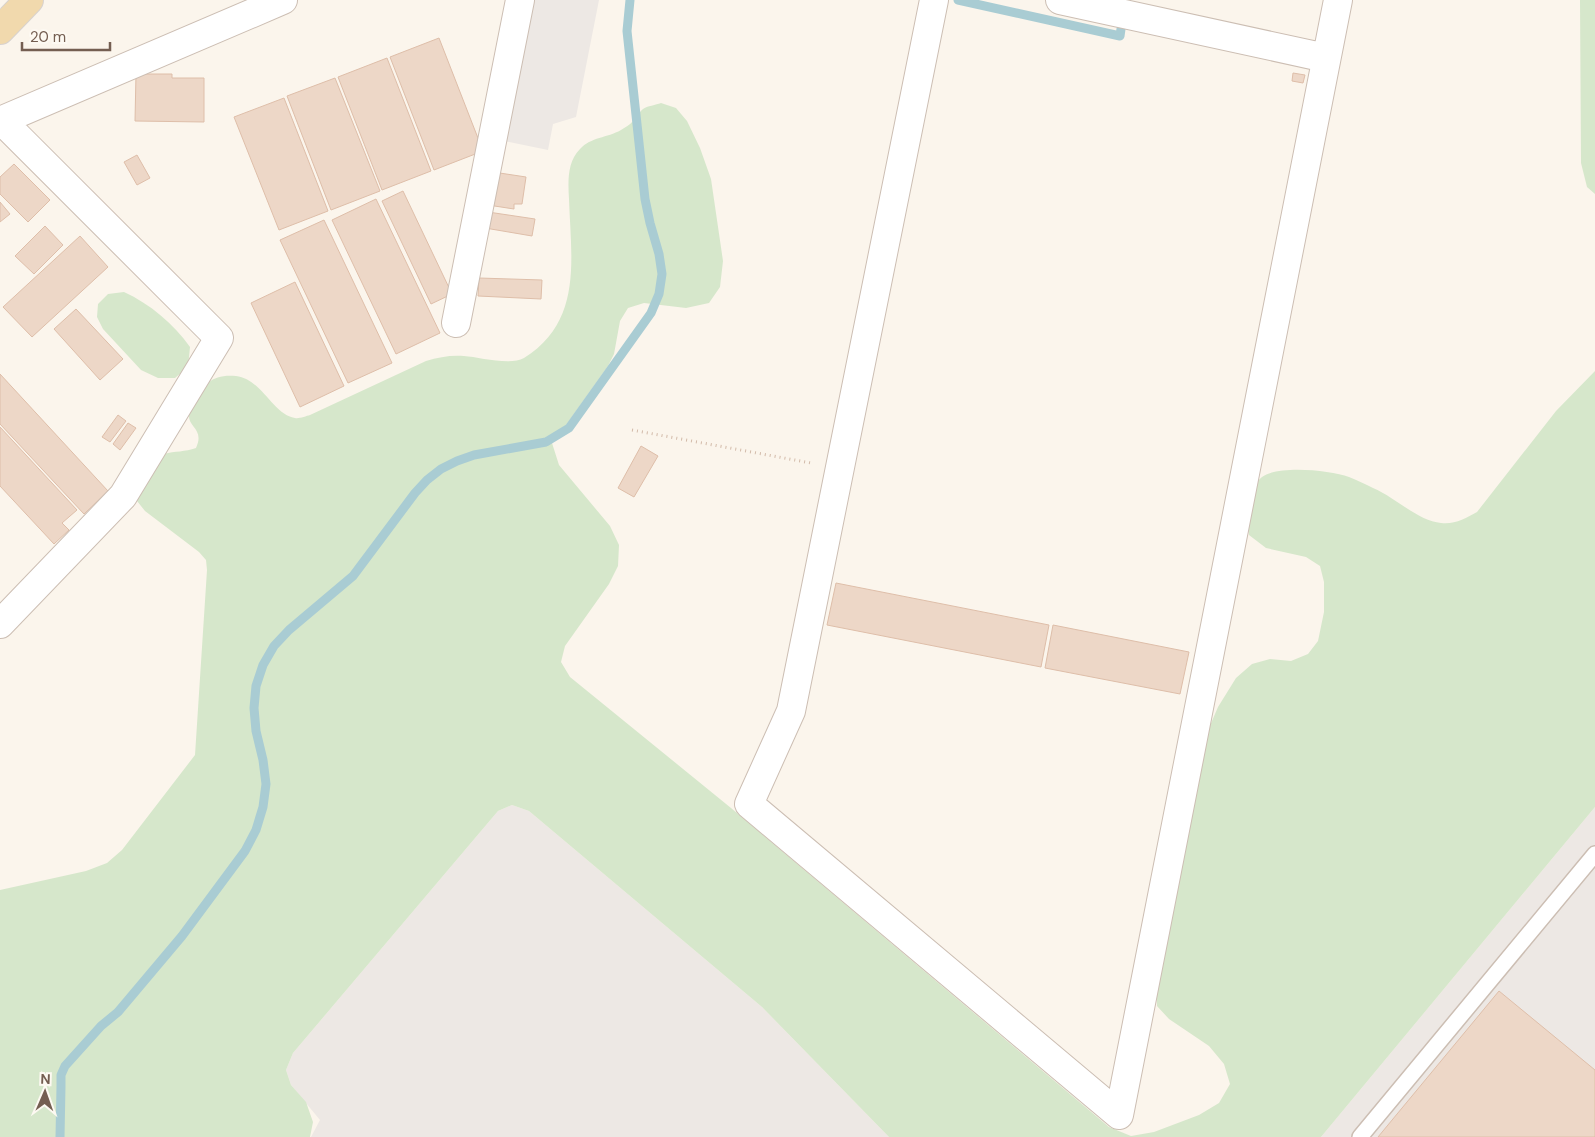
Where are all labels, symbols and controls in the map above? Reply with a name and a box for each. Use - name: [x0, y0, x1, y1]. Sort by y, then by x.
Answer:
- scale bar: [22, 20, 110, 52]
- text: 20 m: [30, 27, 66, 47]
- north arrow: [20, 1067, 70, 1117]
- text: N: [40, 1070, 51, 1088]

